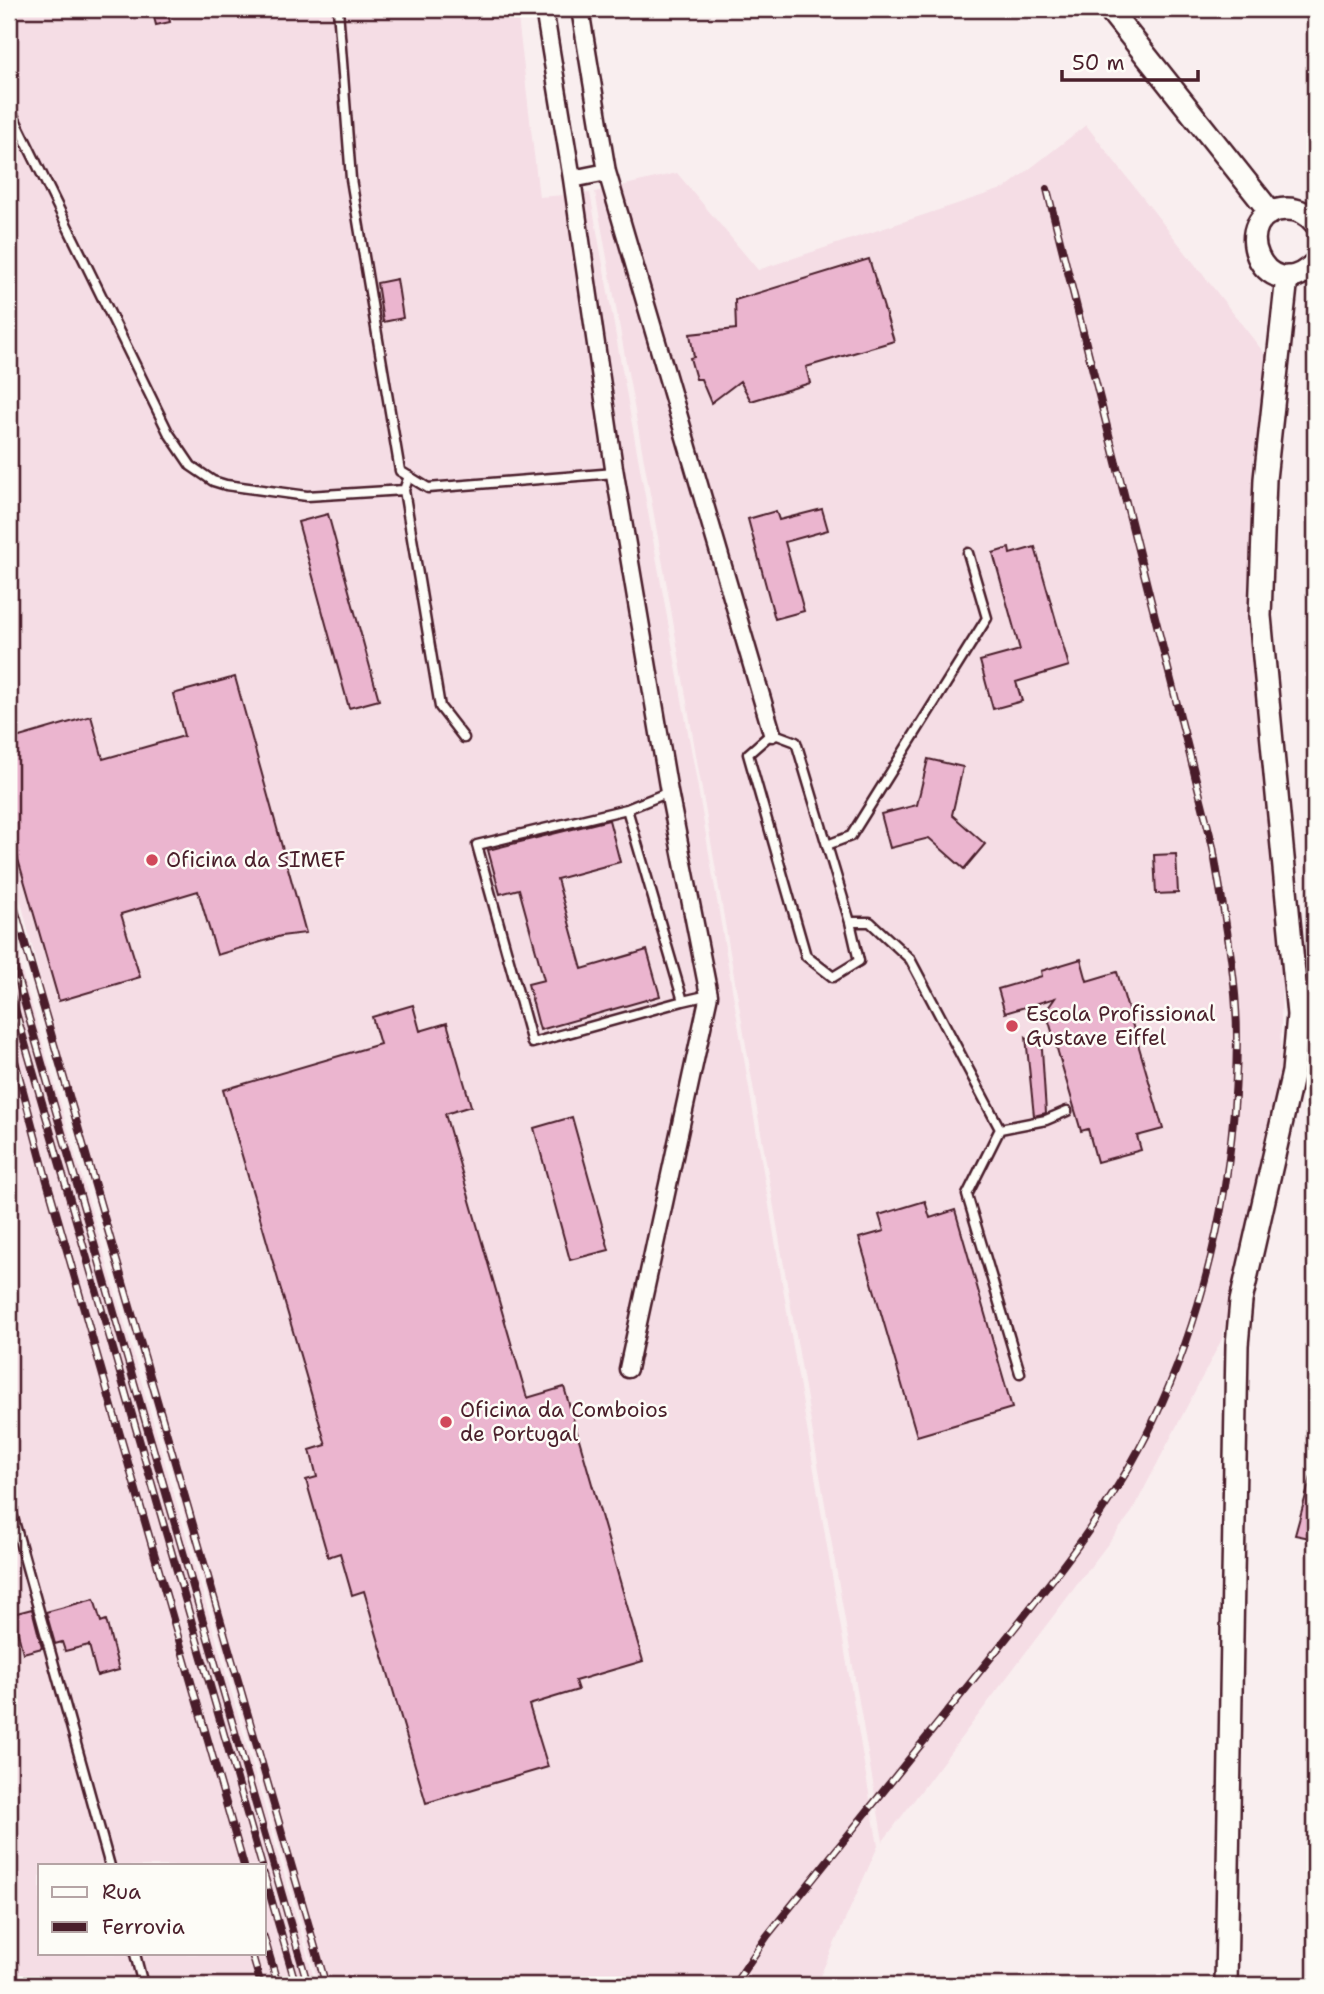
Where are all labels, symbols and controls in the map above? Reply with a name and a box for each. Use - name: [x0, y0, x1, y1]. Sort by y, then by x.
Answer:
- scale bar: [1062, 38, 1198, 82]
- text: 50 m: [1072, 49, 1125, 77]
- place label: Oficina da SIMEF: [166, 846, 346, 874]
- marker: Oficina da SIMEF: [144, 852, 160, 868]
- place label: Escola Profissional Gustave Eiffel: [1026, 1000, 1216, 1052]
- marker: Escola Profissional Gustave Eiffel: [1004, 1018, 1020, 1034]
- place label: Oficina da Comboios de Portugal: [460, 1396, 668, 1448]
- marker: Oficina da Comboios de Portugal: [438, 1414, 454, 1430]
- legend: [38, 1864, 266, 1955]
- text: Rua: [102, 1878, 141, 1906]
- text: Ferrovia: [102, 1913, 185, 1941]

